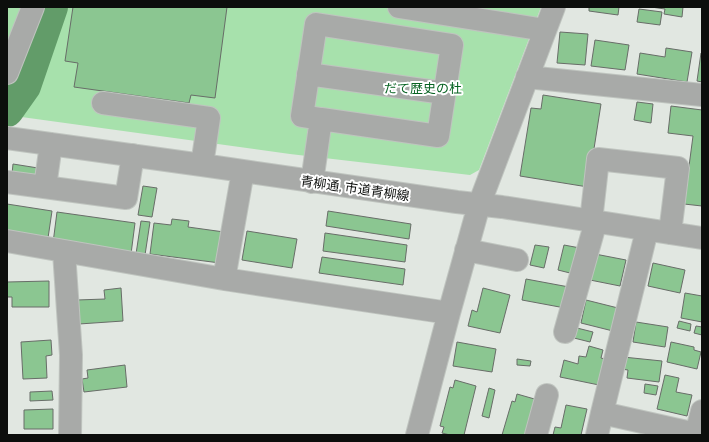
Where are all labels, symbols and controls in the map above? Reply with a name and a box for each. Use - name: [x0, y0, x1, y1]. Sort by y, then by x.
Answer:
- park label: だて歴史の杜: [384, 80, 462, 96]
- street label: 青柳通, 市道青柳線: [299, 172, 411, 204]

